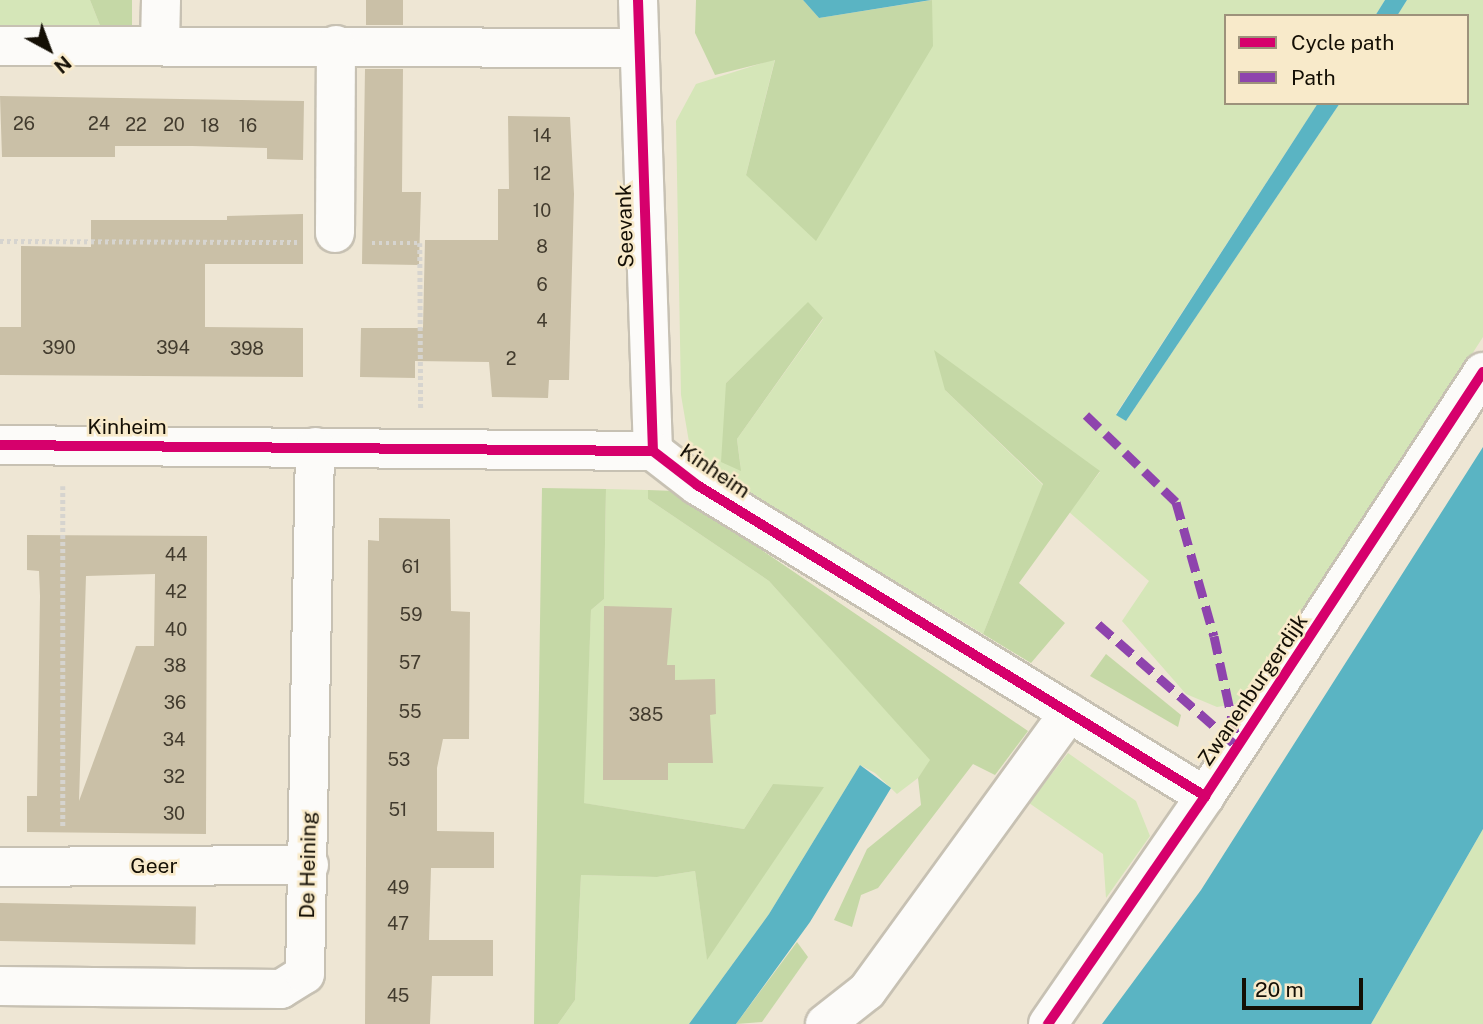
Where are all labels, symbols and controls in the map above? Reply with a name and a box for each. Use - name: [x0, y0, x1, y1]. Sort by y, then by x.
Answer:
- north arrow: [14, 14, 84, 84]
- legend: [1224, 14, 1469, 105]
- text: Cycle path: [1291, 30, 1394, 55]
- text: N: [50, 52, 76, 78]
- text: Path: [1291, 65, 1336, 90]
- house number: 26: [13, 113, 35, 135]
- house number: 24: [88, 113, 110, 135]
- house number: 22: [125, 114, 147, 136]
- house number: 20: [163, 114, 185, 136]
- house number: 18: [201, 115, 219, 137]
- house number: 16: [239, 115, 257, 137]
- house number: 14: [533, 125, 551, 147]
- house number: 12: [533, 163, 551, 185]
- street label: Seevank: [611, 184, 639, 268]
- house number: 10: [533, 200, 551, 222]
- house number: 8: [536, 236, 548, 258]
- house number: 6: [536, 274, 548, 296]
- house number: 4: [536, 310, 548, 332]
- house number: 390: [42, 337, 76, 359]
- house number: 394: [156, 337, 190, 359]
- house number: 398: [230, 338, 264, 360]
- house number: 2: [506, 348, 516, 370]
- street label: Kinheim: [87, 414, 167, 440]
- street label: Kinheim: [675, 438, 755, 504]
- house number: 44: [165, 544, 187, 566]
- house number: 61: [402, 556, 420, 578]
- house number: 42: [165, 581, 187, 603]
- house number: 59: [400, 604, 422, 626]
- street label: Zwanenburgerdijk: [1193, 609, 1313, 771]
- house number: 40: [165, 619, 187, 641]
- house number: 57: [399, 652, 421, 674]
- house number: 38: [164, 655, 186, 677]
- house number: 36: [164, 692, 186, 714]
- house number: 55: [398, 701, 422, 723]
- house number: 385: [629, 704, 663, 726]
- house number: 34: [163, 729, 185, 751]
- house number: 53: [388, 749, 410, 771]
- house number: 32: [163, 766, 185, 788]
- house number: 51: [389, 799, 407, 821]
- house number: 30: [163, 803, 185, 825]
- street label: De Heining: [294, 811, 322, 919]
- street label: Geer: [130, 853, 178, 879]
- house number: 49: [387, 877, 409, 899]
- house number: 47: [387, 913, 409, 935]
- scale bar: [1245, 964, 1366, 1008]
- text: 20 m: [1255, 977, 1304, 1002]
- house number: 45: [387, 985, 409, 1007]

